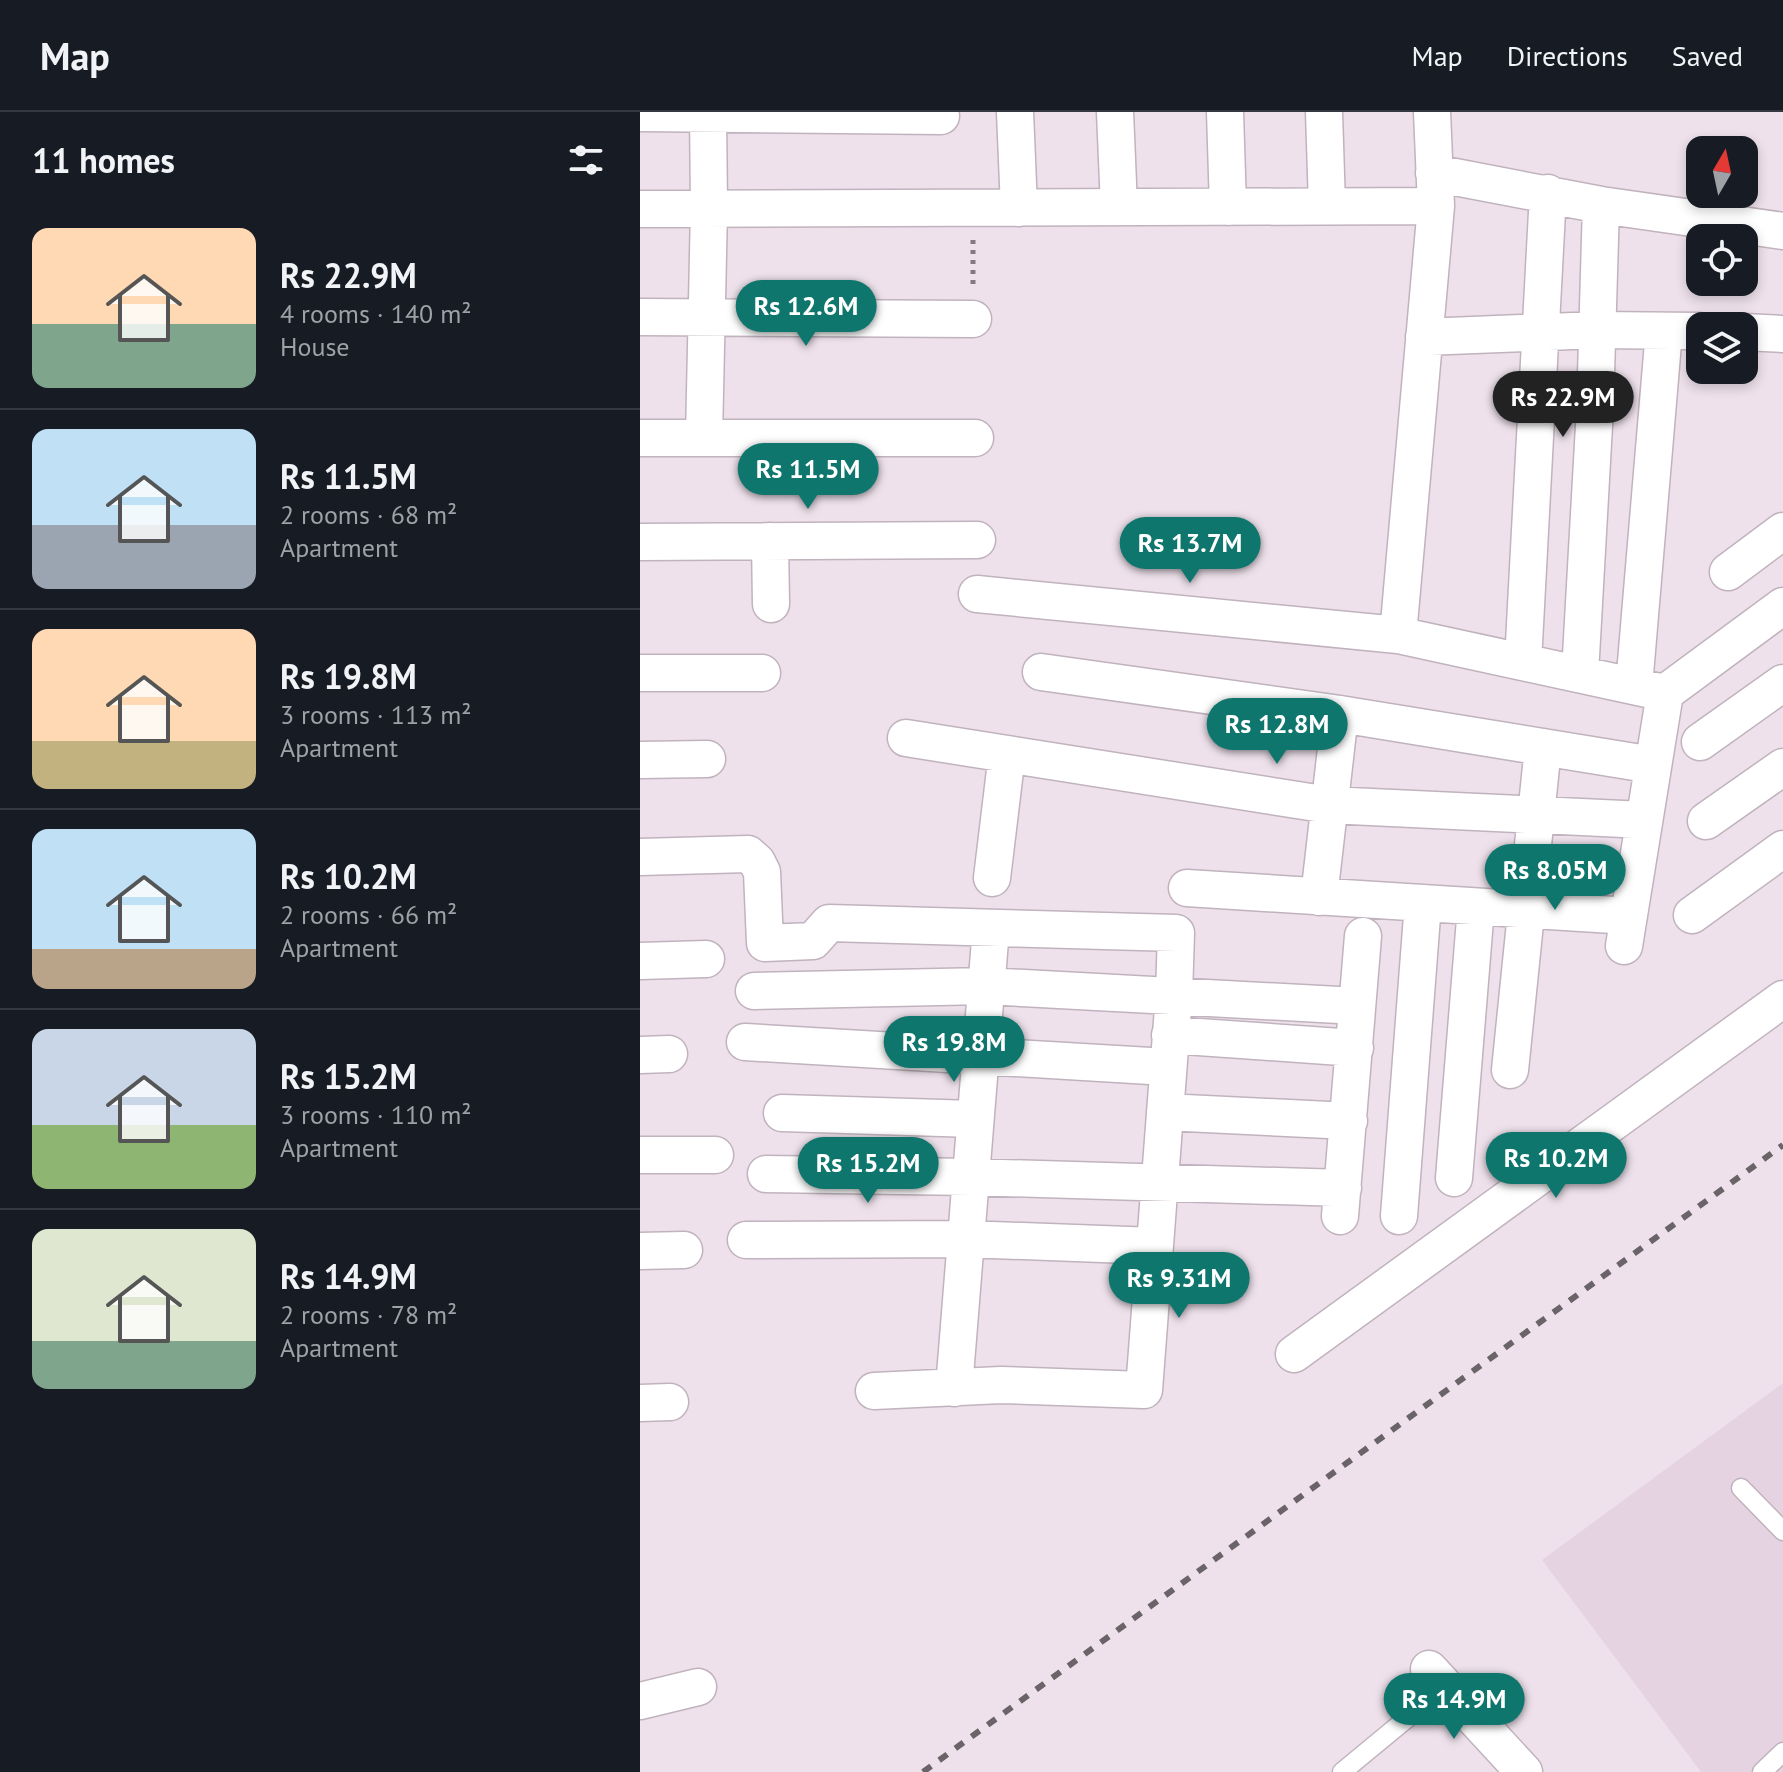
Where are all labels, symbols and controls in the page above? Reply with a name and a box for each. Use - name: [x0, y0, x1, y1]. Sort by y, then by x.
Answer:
- text: Map: [40, 31, 110, 80]
- text: Map: [1412, 37, 1463, 74]
- text: Directions: [1507, 37, 1628, 74]
- text: Saved: [1672, 37, 1743, 74]
- north arrow: [1686, 136, 1758, 208]
- map controls: [1686, 136, 1758, 384]
- text: 11 homes: [32, 138, 175, 182]
- icon: filters: [564, 138, 608, 182]
- button: locate: [1686, 224, 1758, 296]
- text: Rs 22.9M: [280, 253, 417, 297]
- icon: home: [96, 260, 192, 356]
- pin: Rs 12.6M: [723, 280, 889, 348]
- text: Rs 12.6M: [754, 289, 858, 322]
- text: 4 rooms · 140 m²: [280, 297, 472, 330]
- button: layers: [1686, 312, 1758, 384]
- text: House: [280, 330, 350, 363]
- pin: Rs 22.9M: [1480, 371, 1646, 439]
- text: Rs 22.9M: [1511, 380, 1615, 413]
- pin: Rs 11.5M: [725, 443, 891, 511]
- text: Rs 11.5M: [756, 452, 860, 485]
- text: Rs 11.5M: [280, 454, 417, 498]
- icon: home: [96, 461, 192, 557]
- text: 2 rooms · 68 m²: [280, 498, 457, 531]
- pin: Rs 13.7M: [1107, 517, 1273, 585]
- text: Rs 13.7M: [1138, 526, 1242, 559]
- text: Apartment: [280, 531, 398, 564]
- text: Rs 19.8M: [280, 654, 417, 698]
- icon: home: [96, 661, 192, 757]
- text: 3 rooms · 113 m²: [280, 698, 472, 731]
- pin: Rs 12.8M: [1194, 698, 1360, 766]
- text: Rs 12.8M: [1225, 707, 1329, 740]
- text: Apartment: [280, 731, 398, 764]
- pin: Rs 8.05M: [1472, 844, 1638, 912]
- text: Rs 8.05M: [1503, 853, 1607, 886]
- text: Rs 10.2M: [280, 854, 417, 898]
- icon: home: [96, 861, 192, 957]
- text: 2 rooms · 66 m²: [280, 898, 457, 931]
- text: Apartment: [280, 931, 398, 964]
- pin: Rs 19.8M: [871, 1016, 1037, 1084]
- text: Rs 19.8M: [902, 1025, 1006, 1058]
- text: Rs 15.2M: [280, 1054, 417, 1098]
- icon: home: [96, 1061, 192, 1157]
- text: 3 rooms · 110 m²: [280, 1098, 472, 1131]
- text: Apartment: [280, 1131, 398, 1164]
- pin: Rs 10.2M: [1473, 1132, 1639, 1200]
- pin: Rs 15.2M: [785, 1137, 951, 1205]
- text: Rs 10.2M: [1504, 1141, 1608, 1174]
- text: Rs 15.2M: [816, 1146, 920, 1179]
- pin: Rs 9.31M: [1096, 1252, 1262, 1320]
- text: Rs 14.9M: [280, 1254, 417, 1298]
- icon: home: [96, 1261, 192, 1357]
- text: Rs 9.31M: [1127, 1261, 1231, 1294]
- text: 2 rooms · 78 m²: [280, 1298, 457, 1331]
- text: Apartment: [280, 1331, 398, 1364]
- pin: Rs 14.9M: [1371, 1673, 1537, 1741]
- text: Rs 14.9M: [1402, 1682, 1506, 1715]

